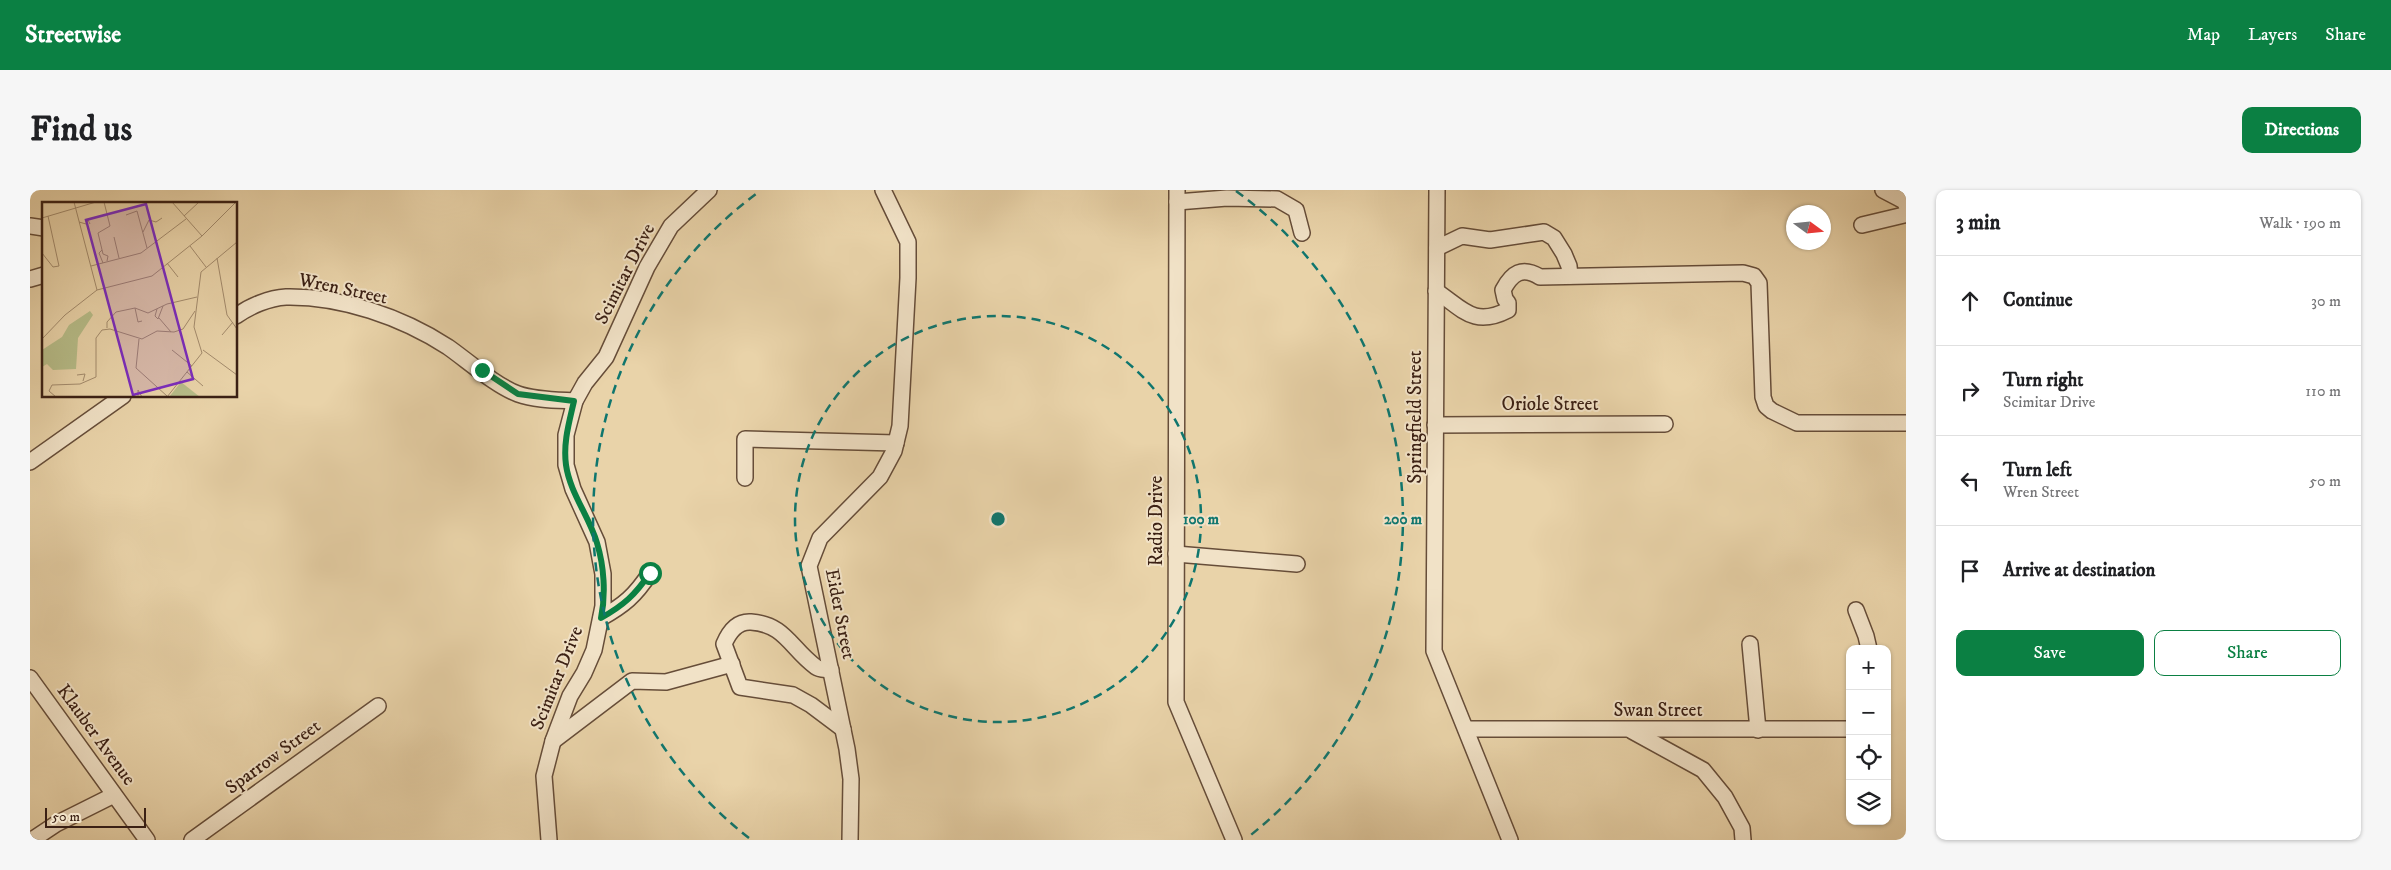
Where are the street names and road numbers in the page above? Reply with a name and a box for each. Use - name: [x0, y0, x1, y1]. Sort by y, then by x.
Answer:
- street label: Scimitar Drive: [590, 220, 660, 328]
- street label: Wren Street: [295, 268, 390, 310]
- street label: Springfield Street: [1404, 350, 1427, 484]
- street label: Oriole Street: [1501, 393, 1599, 416]
- street label: Radio Drive: [1145, 476, 1168, 566]
- street label: Eider Street: [820, 567, 860, 661]
- street label: Scimitar Drive: [526, 623, 588, 733]
- street label: Klauber Avenue: [52, 680, 140, 790]
- street label: Swan Street: [1614, 699, 1702, 722]
- street label: Sparrow Street: [221, 715, 325, 799]

